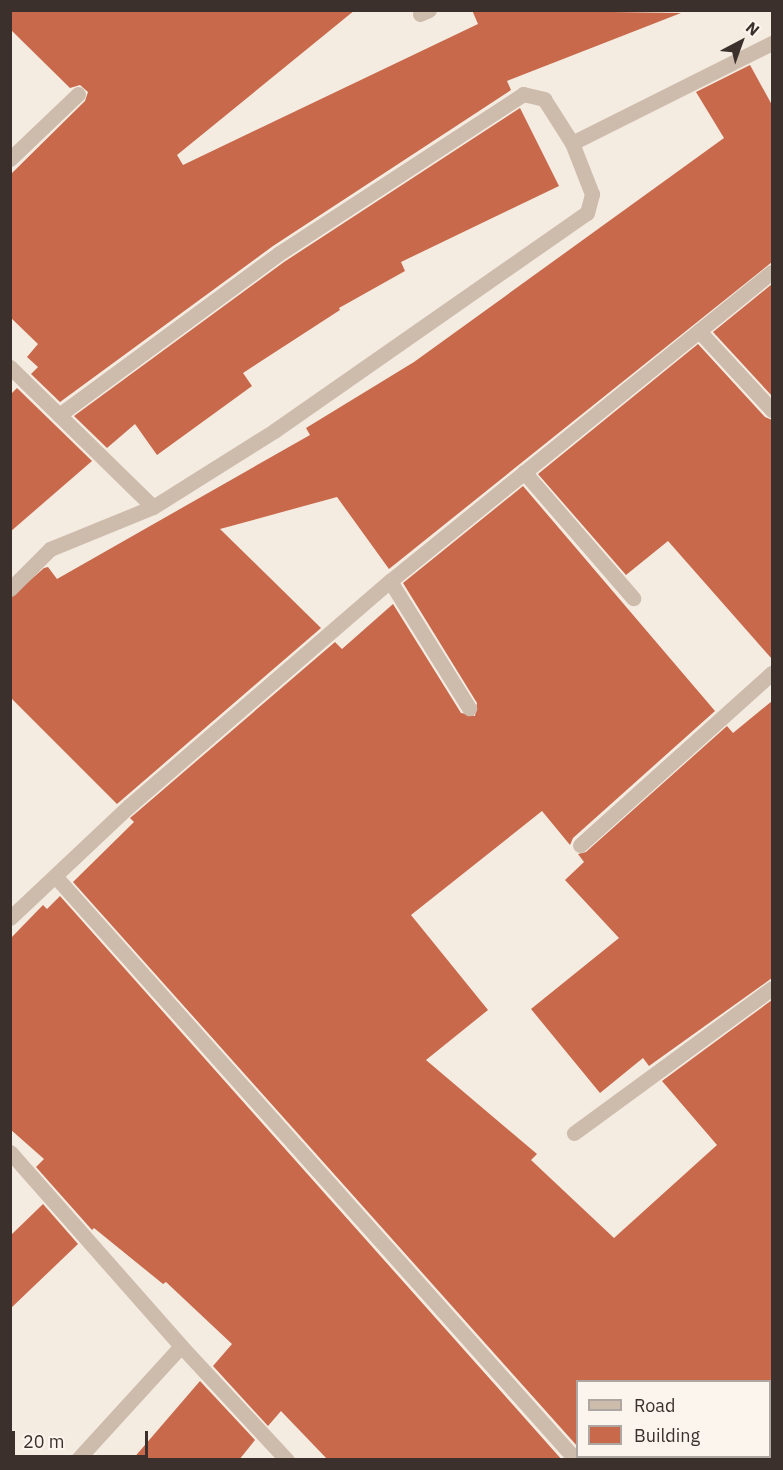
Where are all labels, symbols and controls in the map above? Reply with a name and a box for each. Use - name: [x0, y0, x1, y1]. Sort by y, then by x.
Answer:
- north arrow: [711, 12, 771, 72]
- text: N: [742, 17, 764, 40]
- legend: [576, 1380, 771, 1458]
- text: Road: [634, 1394, 675, 1417]
- scale bar: [15, 1419, 152, 1457]
- text: Building: [634, 1424, 700, 1447]
- text: 20 m: [23, 1430, 65, 1453]

